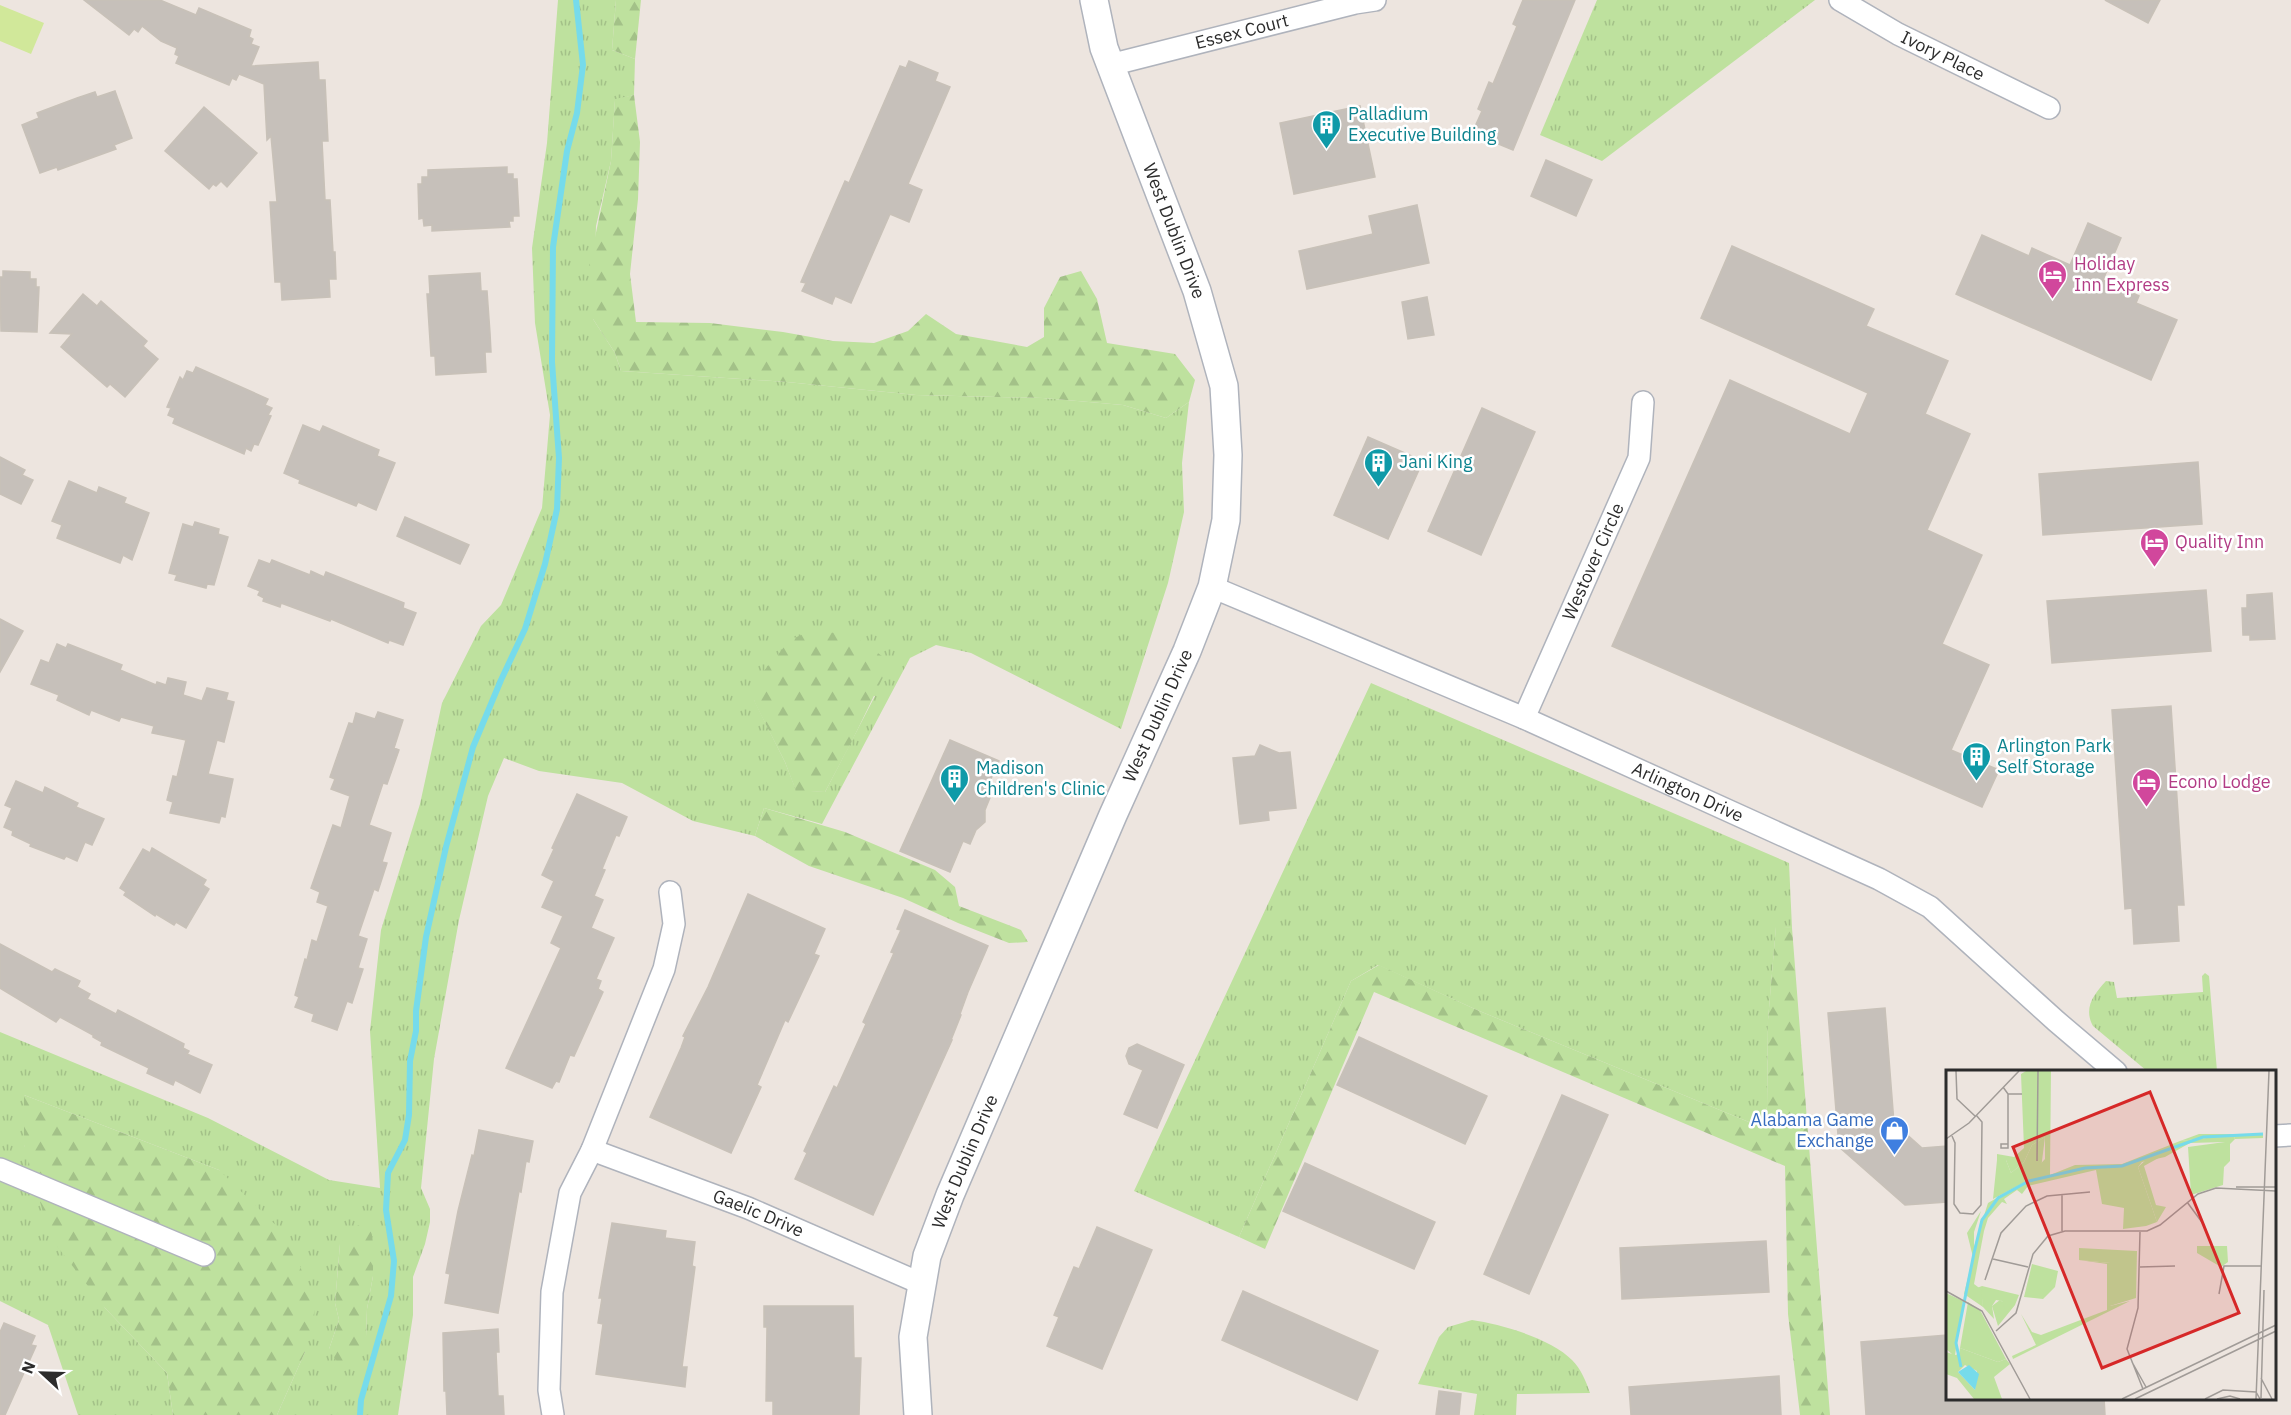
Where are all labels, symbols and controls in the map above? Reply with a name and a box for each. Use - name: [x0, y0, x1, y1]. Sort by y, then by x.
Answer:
- street label: Essex Court: [1193, 8, 1291, 54]
- street label: Ivory Place: [1897, 25, 1989, 86]
- place label: Palladium Executive Building: [1348, 102, 1497, 146]
- building icon: Palladium Executive Building: [1311, 108, 1343, 150]
- street label: West Dublin Drive: [1138, 160, 1211, 302]
- place label: Holiday Inn Express: [2074, 252, 2170, 296]
- hotel icon: Holiday Inn Express: [2037, 258, 2069, 300]
- building icon: Jani King: [1362, 446, 1394, 488]
- place label: Jani King: [1399, 450, 1473, 473]
- street label: Westover Circle: [1557, 499, 1629, 624]
- hotel icon: Quality Inn: [2138, 526, 2170, 568]
- place label: Quality Inn: [2175, 530, 2264, 553]
- street label: West Dublin Drive: [1117, 645, 1197, 786]
- place label: Arlington Park Self Storage: [1997, 734, 2112, 778]
- building icon: Arlington Park Self Storage: [1960, 740, 1992, 782]
- place label: Madison Children's Clinic: [976, 756, 1105, 800]
- street label: Arlington Drive: [1628, 756, 1747, 827]
- building icon: Madison Children's Clinic: [939, 762, 971, 804]
- hotel icon: Econo Lodge: [2131, 766, 2163, 808]
- place label: Econo Lodge: [2168, 770, 2271, 793]
- inset map: [1946, 1070, 2276, 1400]
- street label: West Dublin Drive: [926, 1091, 1003, 1232]
- place label: Alabama Game Exchange: [1751, 1108, 1874, 1152]
- shop icon: Alabama Game Exchange: [1879, 1114, 1911, 1156]
- street label: Gaelic Drive: [710, 1184, 808, 1242]
- north arrow: [12, 1343, 72, 1403]
- text: N: [17, 1358, 40, 1377]

